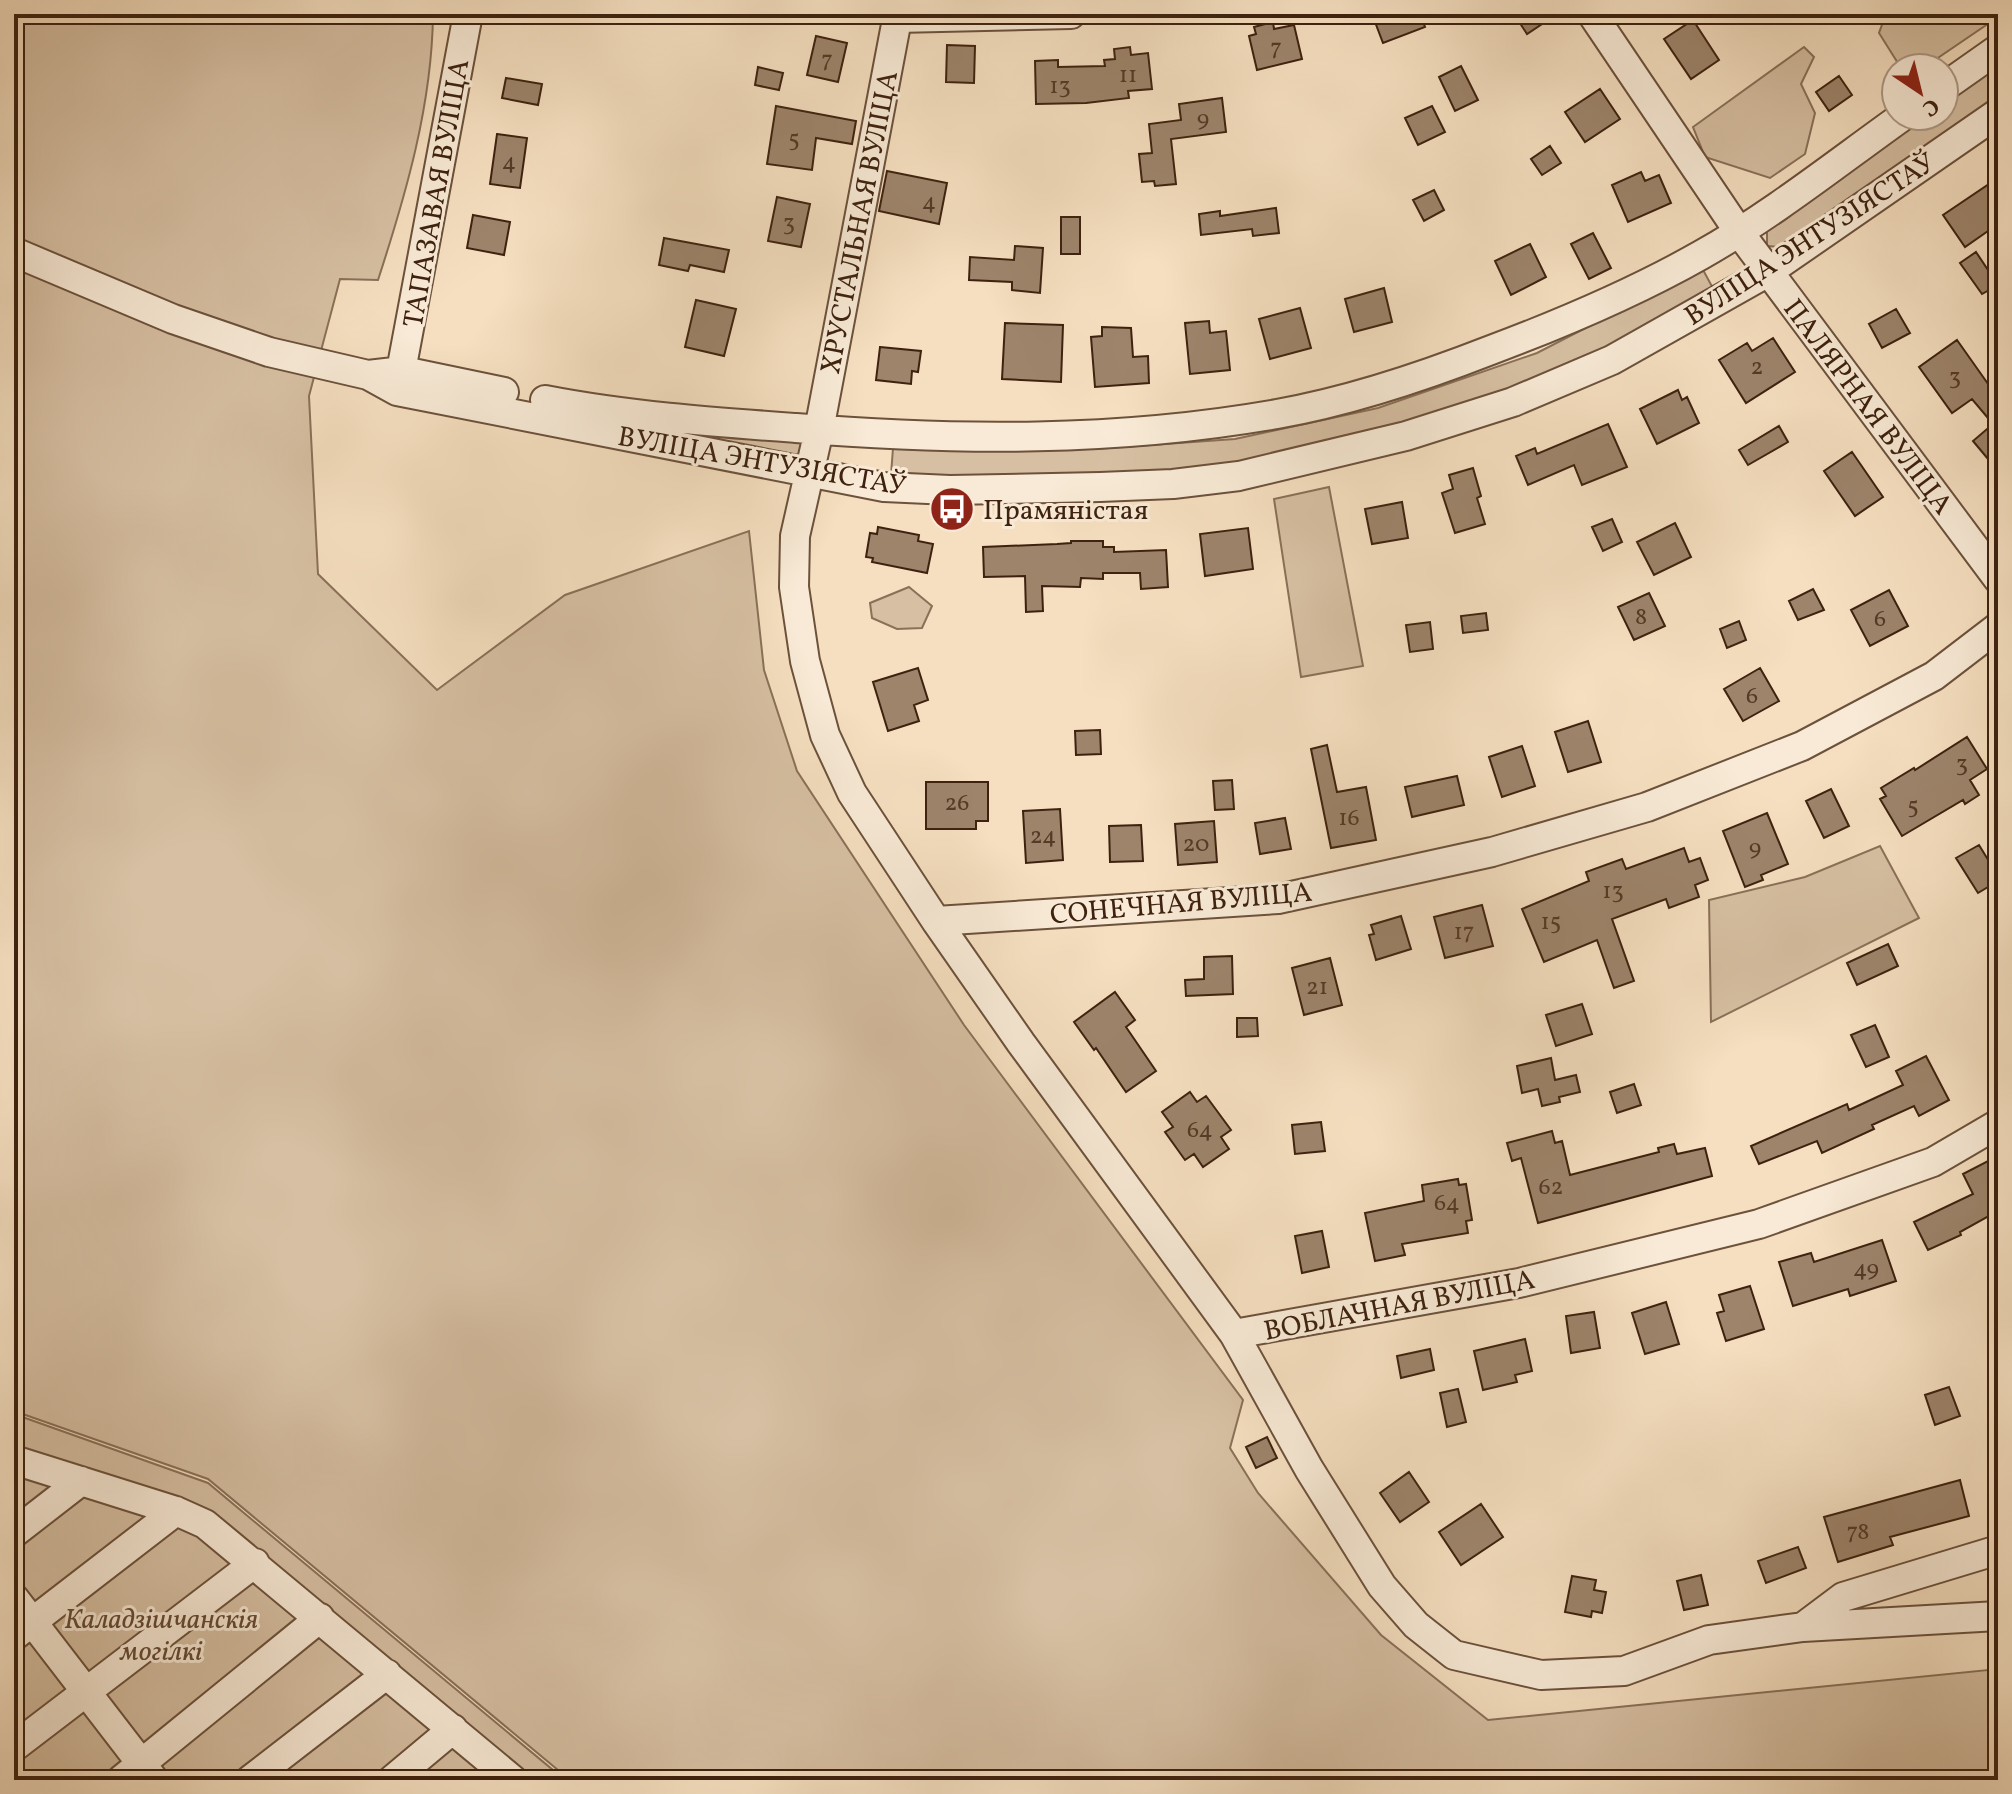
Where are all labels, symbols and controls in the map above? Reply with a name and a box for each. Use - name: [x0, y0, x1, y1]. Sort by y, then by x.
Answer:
- house number: 7: [1270, 32, 1282, 66]
- house number: 7: [821, 44, 833, 78]
- north arrow: [1880, 52, 1960, 132]
- street label: ТАПАЗАВАЯ ВУЛІЦА: [395, 56, 480, 331]
- house number: 11: [1119, 59, 1137, 93]
- street label: ХРУСТАЛЬНАЯ ВУЛІЦА: [812, 67, 909, 377]
- house number: 13: [1049, 70, 1071, 104]
- text: С: [1915, 90, 1945, 123]
- house number: 9: [1197, 103, 1209, 137]
- house number: 5: [788, 123, 800, 157]
- street label: ВУЛІЦА ЭНТУЗІЯСТАЎ: [1677, 144, 1943, 336]
- house number: 4: [502, 146, 516, 180]
- house number: 4: [922, 186, 936, 220]
- house number: 3: [783, 207, 795, 241]
- street label: ПАЛЯРНАЯ ВУЛІЦА: [1773, 291, 1961, 524]
- house number: 2: [1751, 351, 1763, 385]
- house number: 3: [1949, 361, 1961, 395]
- street label: ВУЛІЦА ЭНТУЗІЯСТАЎ: [614, 418, 909, 507]
- bus stop icon: Прамяністая: [928, 485, 976, 533]
- place label: Прамяністая: [983, 492, 1148, 531]
- house number: 8: [1635, 601, 1647, 635]
- house number: 6: [1874, 603, 1886, 637]
- house number: 6: [1746, 680, 1758, 714]
- house number: 3: [1956, 748, 1968, 782]
- house number: 26: [944, 787, 970, 821]
- house number: 5: [1907, 790, 1919, 824]
- house number: 16: [1338, 802, 1360, 836]
- house number: 24: [1030, 820, 1056, 854]
- house number: 20: [1182, 828, 1210, 862]
- house number: 9: [1749, 832, 1761, 866]
- street label: СОНЕЧНАЯ ВУЛІЦА: [1048, 874, 1314, 935]
- house number: 13: [1602, 875, 1624, 909]
- house number: 15: [1541, 906, 1561, 940]
- house number: 17: [1454, 916, 1474, 950]
- house number: 21: [1306, 971, 1328, 1005]
- house number: 64: [1187, 1114, 1213, 1148]
- house number: 62: [1538, 1171, 1564, 1205]
- house number: 64: [1434, 1187, 1460, 1221]
- house number: 49: [1853, 1253, 1879, 1287]
- street label: ВОБЛАЧНАЯ ВУЛІЦА: [1261, 1261, 1539, 1352]
- house number: 78: [1846, 1516, 1870, 1550]
- park label: Каладзішчанскія могілкі: [64, 1601, 258, 1672]

